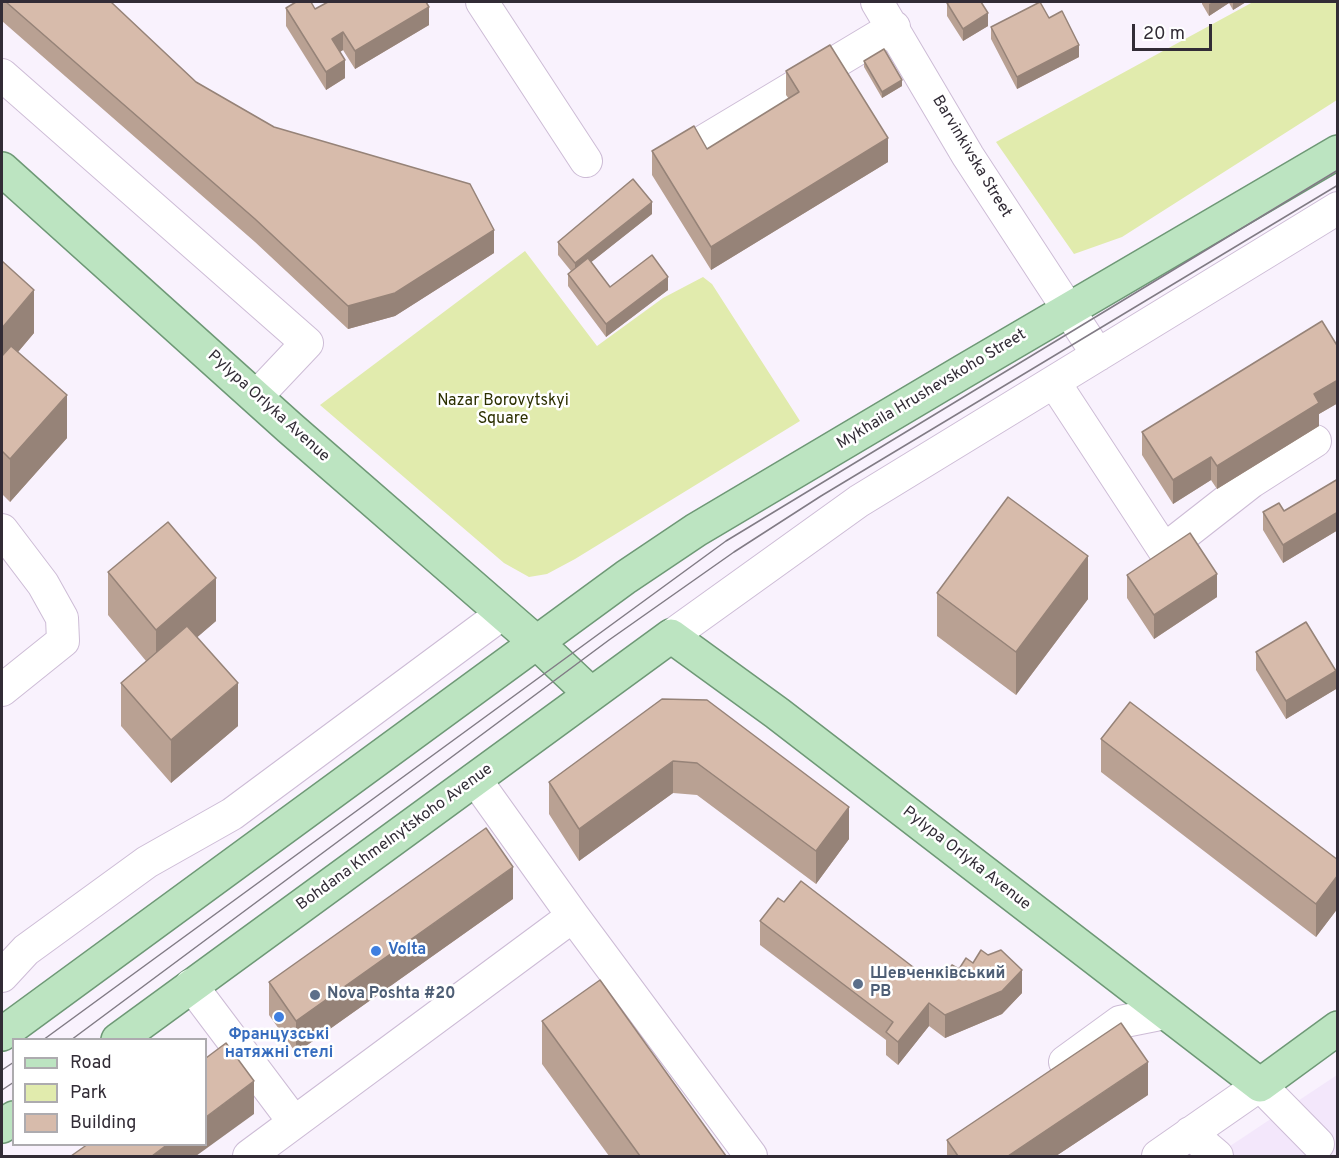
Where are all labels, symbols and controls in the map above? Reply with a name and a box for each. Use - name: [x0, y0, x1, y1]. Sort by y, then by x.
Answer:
- scale bar: [1135, 12, 1214, 50]
- text: 20 m: [1143, 23, 1185, 46]
- street label: Barvinkivska Street: [927, 92, 1015, 222]
- street label: Mykhaila Hrushevskoho Street: [834, 326, 1030, 454]
- street label: Pylypa Orlyka Avenue: [203, 347, 333, 467]
- park label: Nazar Borovytskyi Square: [437, 392, 569, 430]
- street label: Bohdana Khmelnytskoho Avenue: [293, 760, 497, 916]
- street label: Pylypa Orlyka Avenue: [898, 803, 1034, 915]
- place label: Volta: [388, 941, 426, 961]
- marker: Volta: [369, 944, 383, 958]
- place label: Шевченківський РВ: [870, 965, 1005, 1003]
- marker: Шевченківський РВ: [851, 977, 865, 991]
- place label: Nova Poshta #20: [327, 985, 455, 1005]
- marker: Nova Poshta #20: [308, 988, 322, 1002]
- marker: Французські натяжні стелі: [272, 1010, 286, 1024]
- place label: Французські натяжні стелі: [225, 1026, 333, 1064]
- legend: [12, 1038, 207, 1146]
- text: Road: [70, 1052, 112, 1075]
- text: Park: [70, 1082, 107, 1105]
- text: Building: [70, 1112, 136, 1135]

